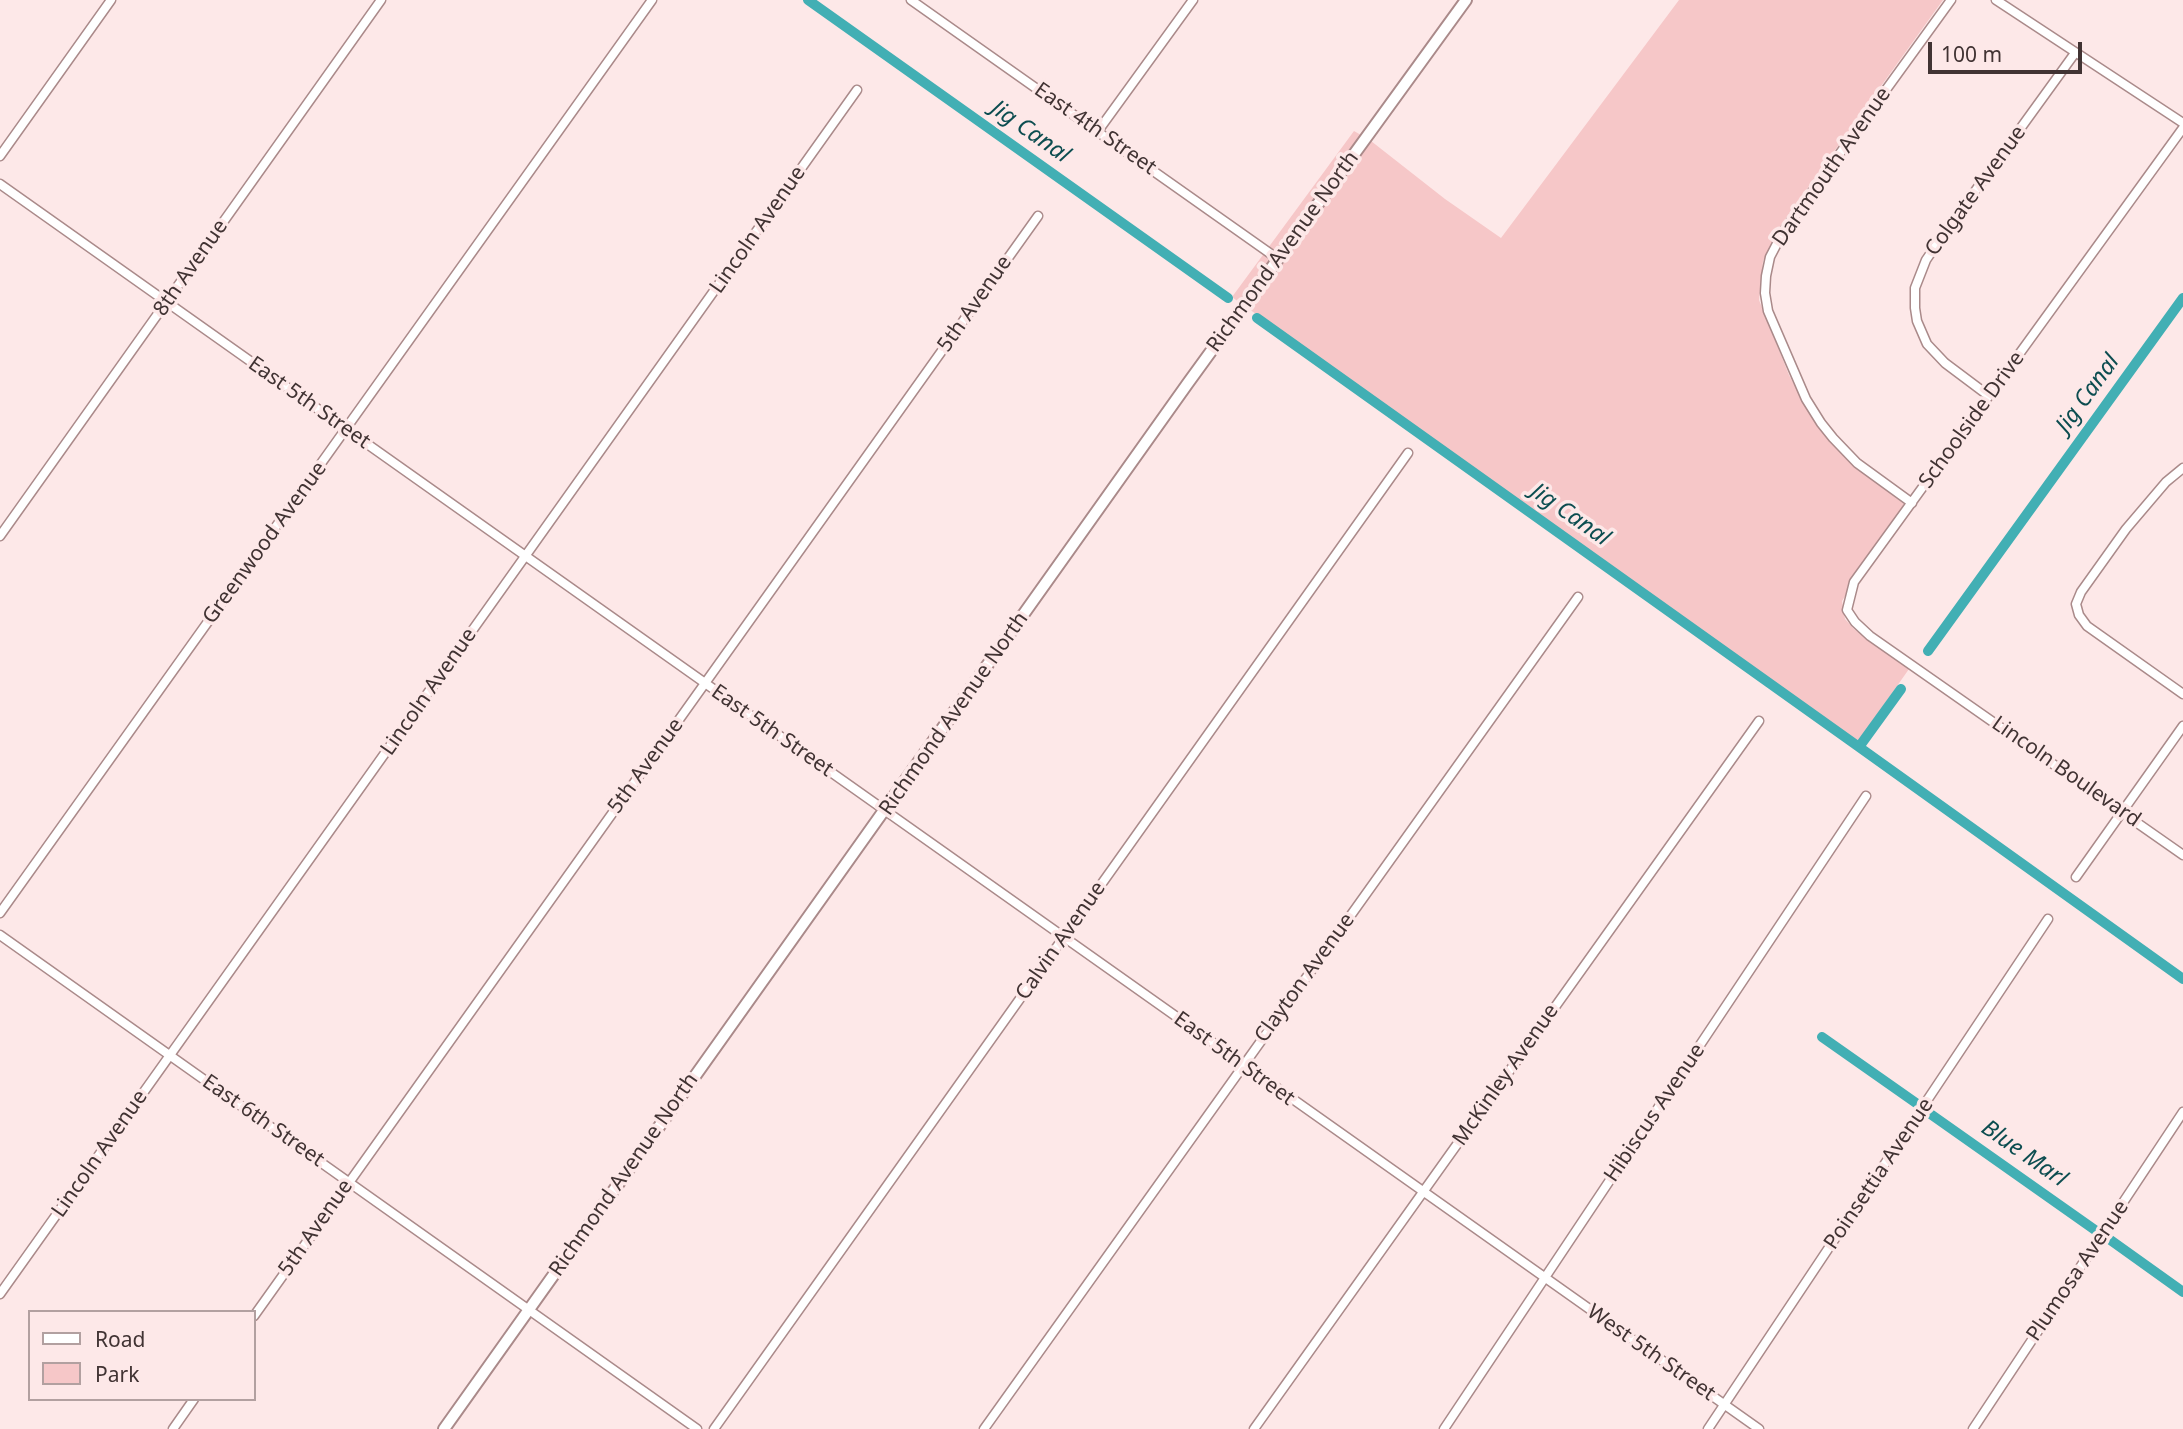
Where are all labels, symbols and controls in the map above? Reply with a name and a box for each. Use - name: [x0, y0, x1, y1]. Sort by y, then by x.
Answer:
- scale bar: [1931, 28, 2085, 72]
- text: 100 m: [1941, 40, 2002, 68]
- street label: East 4th Street: [1029, 78, 1161, 180]
- street label: Dartmouth Avenue: [1768, 83, 1896, 251]
- water label: Jig Canal: [985, 95, 1075, 169]
- street label: Colgate Avenue: [1920, 121, 2032, 261]
- street label: Richmond Avenue North: [1202, 147, 1364, 357]
- street label: Lincoln Avenue: [705, 161, 811, 299]
- street label: 8th Avenue: [149, 215, 233, 321]
- street label: 5th Avenue: [933, 251, 1017, 357]
- street label: Schoolside Drive: [1914, 347, 2030, 493]
- water label: Jig Canal: [2050, 349, 2126, 439]
- street label: East 5th Street: [243, 352, 375, 454]
- street label: Greenwood Avenue: [198, 457, 332, 629]
- water label: Jig Canal: [1525, 478, 1615, 552]
- street label: Richmond Avenue North: [874, 608, 1034, 820]
- street label: Lincoln Avenue: [376, 623, 482, 761]
- street label: East 5th Street: [706, 680, 838, 782]
- street label: Lincoln Boulevard: [1987, 711, 2145, 833]
- street label: 5th Avenue: [603, 713, 689, 819]
- street label: Calvin Avenue: [1011, 877, 1111, 1005]
- street label: Clayton Avenue: [1250, 908, 1360, 1048]
- street label: McKinley Avenue: [1448, 999, 1564, 1151]
- street label: East 5th Street: [1169, 1007, 1299, 1111]
- street label: Hibiscus Avenue: [1599, 1039, 1711, 1187]
- street label: Richmond Avenue North: [544, 1069, 704, 1281]
- street label: East 6th Street: [197, 1070, 329, 1172]
- street label: Lincoln Avenue: [47, 1085, 153, 1223]
- street label: Poinsettia Avenue: [1819, 1093, 1939, 1255]
- water label: Blue Marl: [1976, 1115, 2072, 1193]
- street label: 5th Avenue: [274, 1175, 358, 1281]
- street label: Plumosa Avenue: [2022, 1196, 2134, 1346]
- street label: West 5th Street: [1582, 1299, 1720, 1407]
- legend: [28, 1310, 256, 1401]
- text: Road: [95, 1325, 145, 1353]
- text: Park: [95, 1360, 139, 1388]

